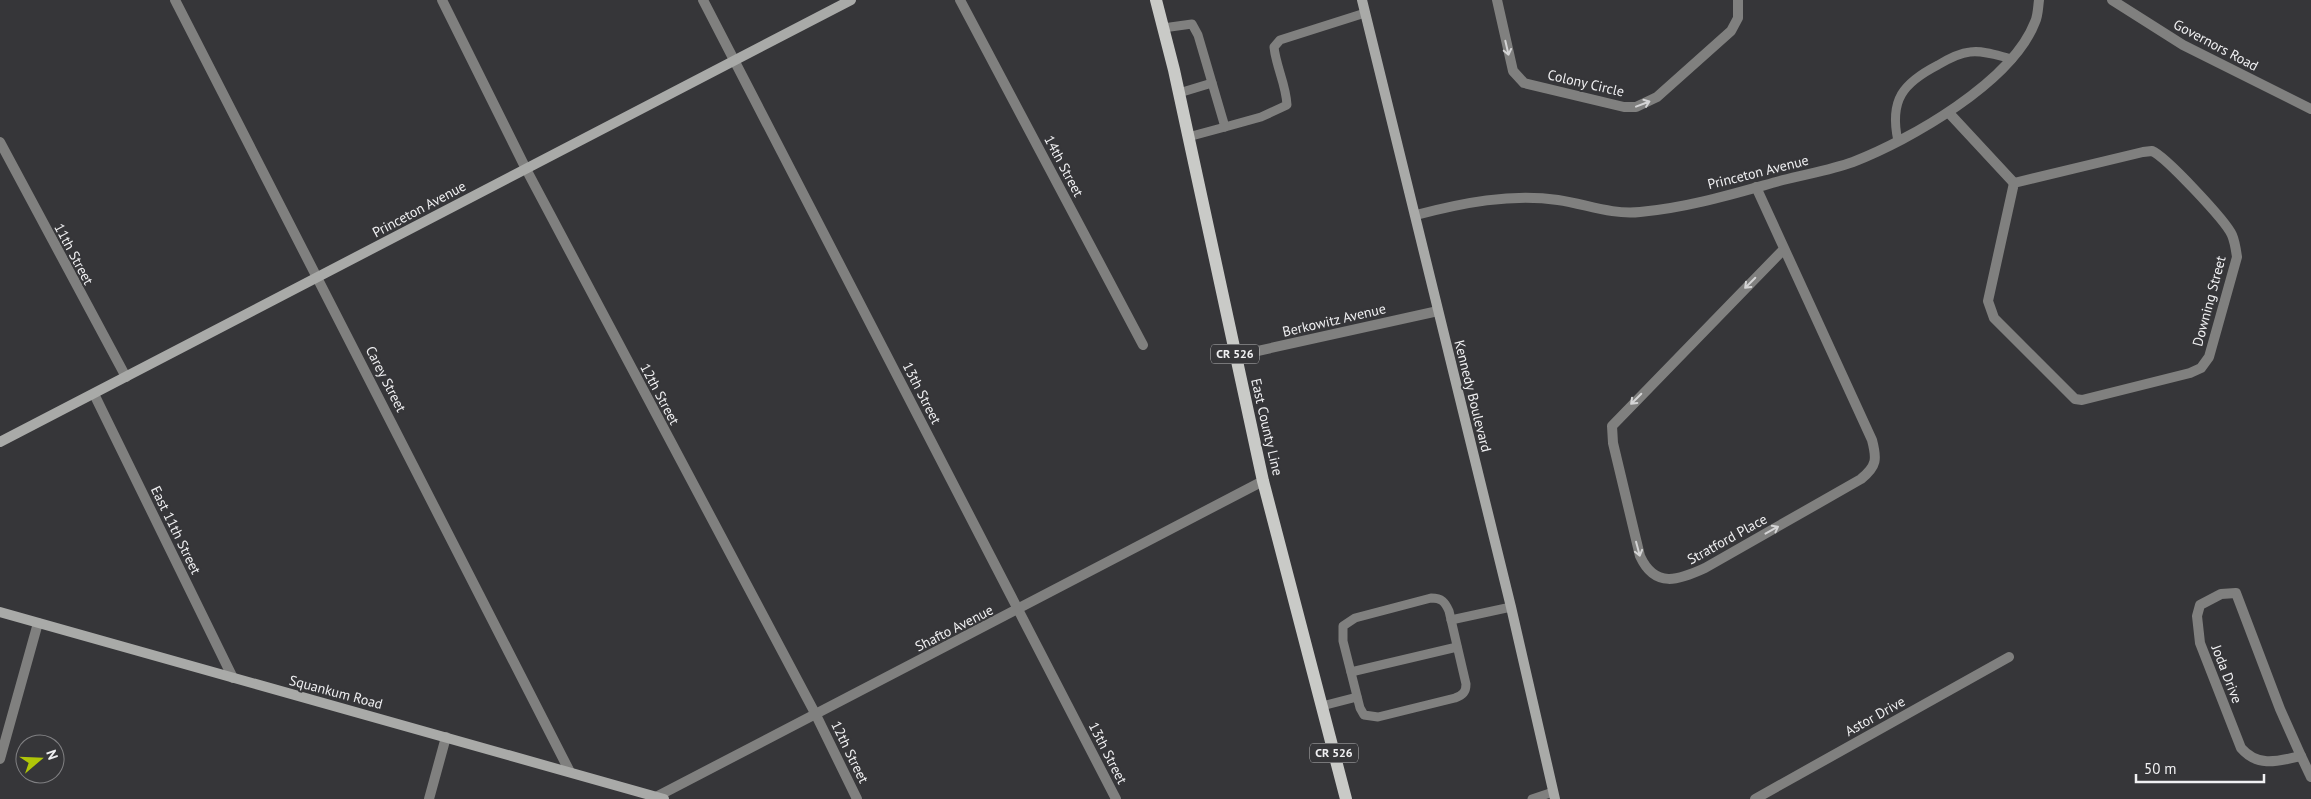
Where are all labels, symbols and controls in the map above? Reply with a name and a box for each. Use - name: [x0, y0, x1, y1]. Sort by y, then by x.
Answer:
- street label: Governors Road: [2170, 15, 2262, 75]
- one-way arrow: [1503, 39, 1512, 55]
- street label: Colony Circle: [1546, 65, 1626, 101]
- one-way arrow: [1635, 99, 1650, 108]
- street label: 14th Street: [1040, 132, 1088, 200]
- street label: Princeton Avenue: [1706, 151, 1810, 193]
- street label: Princeton Avenue: [369, 177, 469, 241]
- street label: 11th Street: [50, 220, 98, 288]
- street label: Downing Street: [2188, 254, 2230, 348]
- one-way arrow: [1744, 277, 1756, 290]
- street label: Berkowitz Avenue: [1281, 299, 1387, 341]
- street label: Kennedy Boulevard: [1450, 338, 1496, 454]
- street label: Carey Street: [362, 343, 410, 415]
- road number: CR 526: [1211, 344, 1259, 364]
- street label: 13th Street: [899, 359, 945, 427]
- street label: 12th Street: [636, 360, 684, 428]
- street label: East County Line: [1247, 377, 1287, 477]
- one-way arrow: [1630, 393, 1642, 405]
- street label: East 11th Street: [147, 483, 205, 577]
- street label: Stratford Place: [1684, 510, 1770, 568]
- one-way arrow: [1765, 524, 1779, 534]
- one-way arrow: [1634, 541, 1643, 557]
- street label: Shafto Avenue: [912, 601, 996, 655]
- street label: Joda Drive: [2207, 641, 2246, 706]
- street label: Squankum Road: [287, 671, 385, 713]
- street label: Astor Drive: [1842, 692, 1908, 740]
- street label: 12th Street: [827, 718, 873, 786]
- street label: 13th Street: [1085, 719, 1131, 787]
- north arrow: [15, 734, 65, 784]
- road number: CR 526: [1310, 744, 1358, 762]
- text: N: [42, 747, 62, 762]
- scale bar: [2136, 752, 2264, 784]
- text: 50 m: [2144, 759, 2177, 778]

